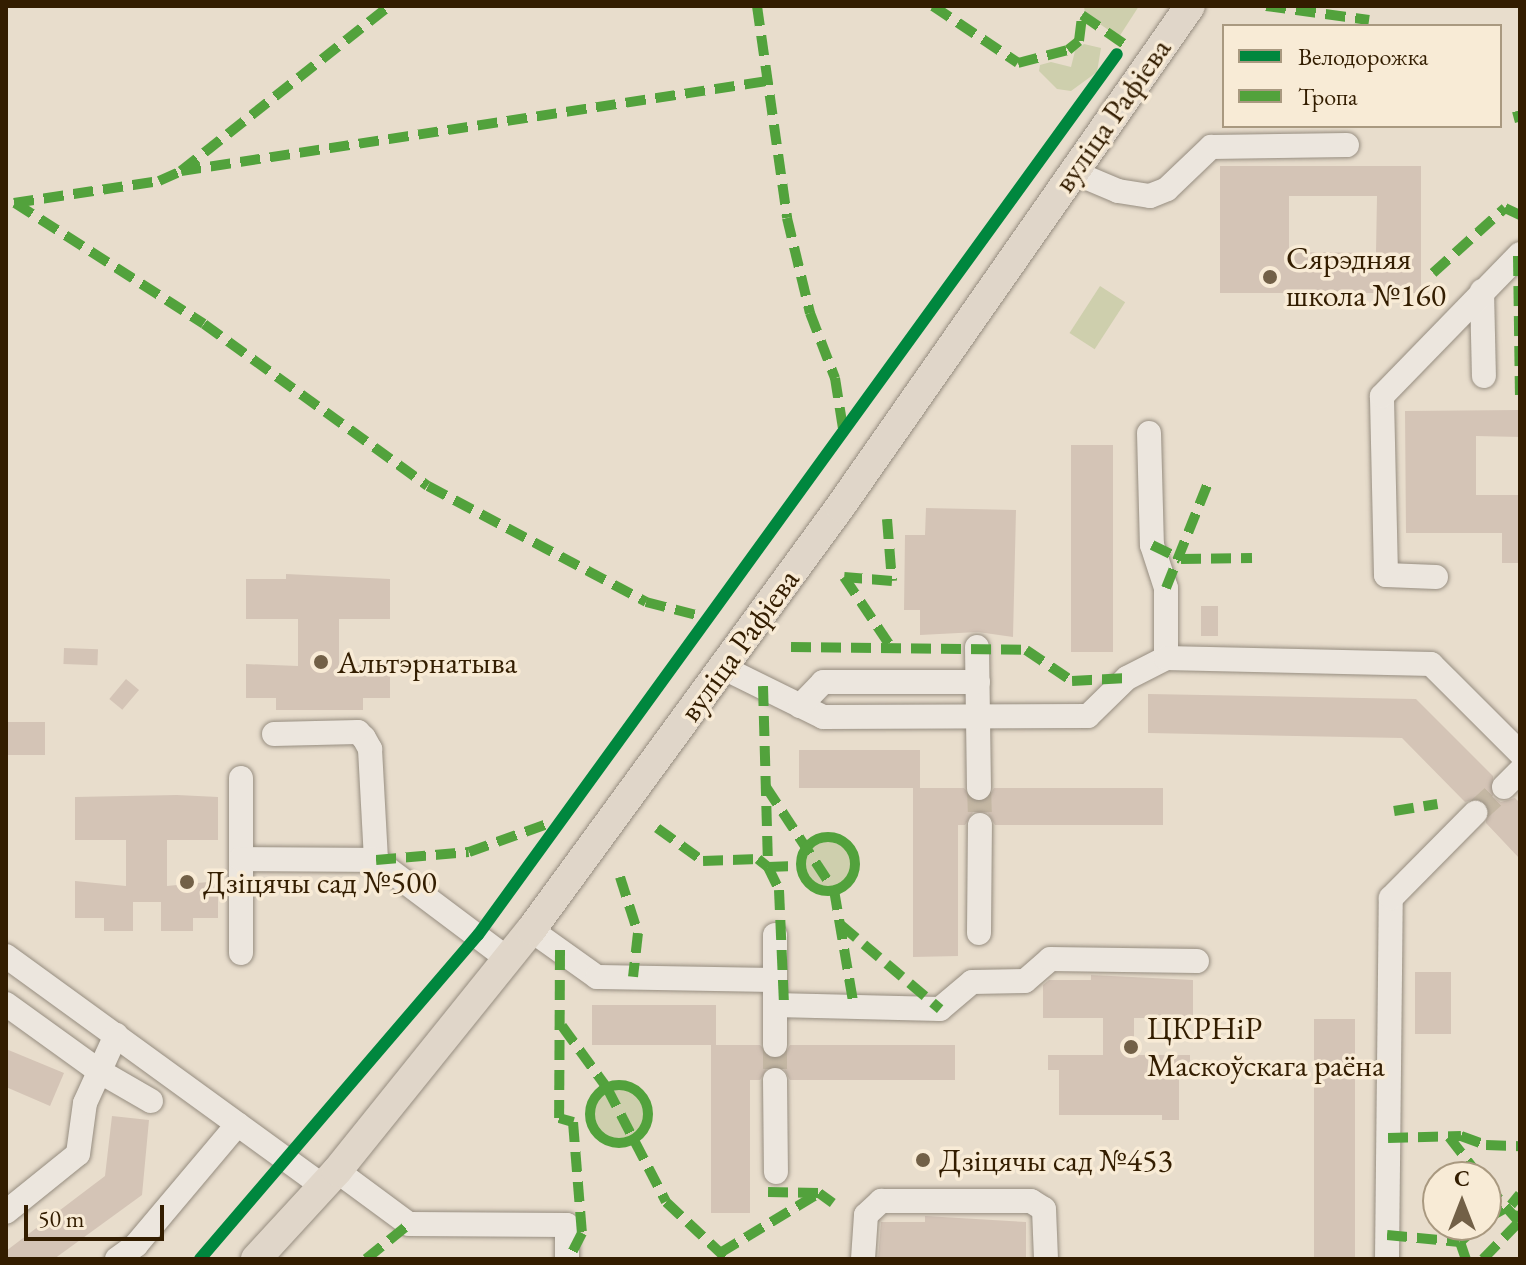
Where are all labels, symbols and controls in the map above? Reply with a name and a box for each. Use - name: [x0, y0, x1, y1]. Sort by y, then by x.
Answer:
- legend: [1222, 24, 1502, 128]
- street label: вуліца Рафіева: [1045, 31, 1179, 199]
- text: Велодорожка: [1298, 41, 1428, 72]
- text: Тропа: [1298, 81, 1358, 112]
- place label: Сярэдняя школа №160: [1286, 240, 1446, 315]
- marker: Сярэдняя школа №160: [1261, 268, 1279, 286]
- street label: вуліца Рафіева: [671, 561, 807, 729]
- place label: Альтэрнатыва: [337, 643, 517, 681]
- marker: Альтэрнатыва: [312, 653, 330, 671]
- place label: Дзіцячы сад №500: [203, 863, 437, 901]
- marker: Дзіцячы сад №500: [178, 873, 196, 891]
- place label: ЦКРНіР Маскоўскага раёна: [1147, 1010, 1385, 1085]
- marker: ЦКРНіР Маскоўскага раёна: [1122, 1038, 1140, 1056]
- place label: Дзіцячы сад №453: [939, 1141, 1173, 1179]
- marker: Дзіцячы сад №453: [914, 1151, 932, 1169]
- north arrow: [1422, 1161, 1502, 1241]
- text: С: [1454, 1164, 1470, 1193]
- scale bar: [28, 1189, 168, 1239]
- text: 50 m: [38, 1203, 85, 1234]

